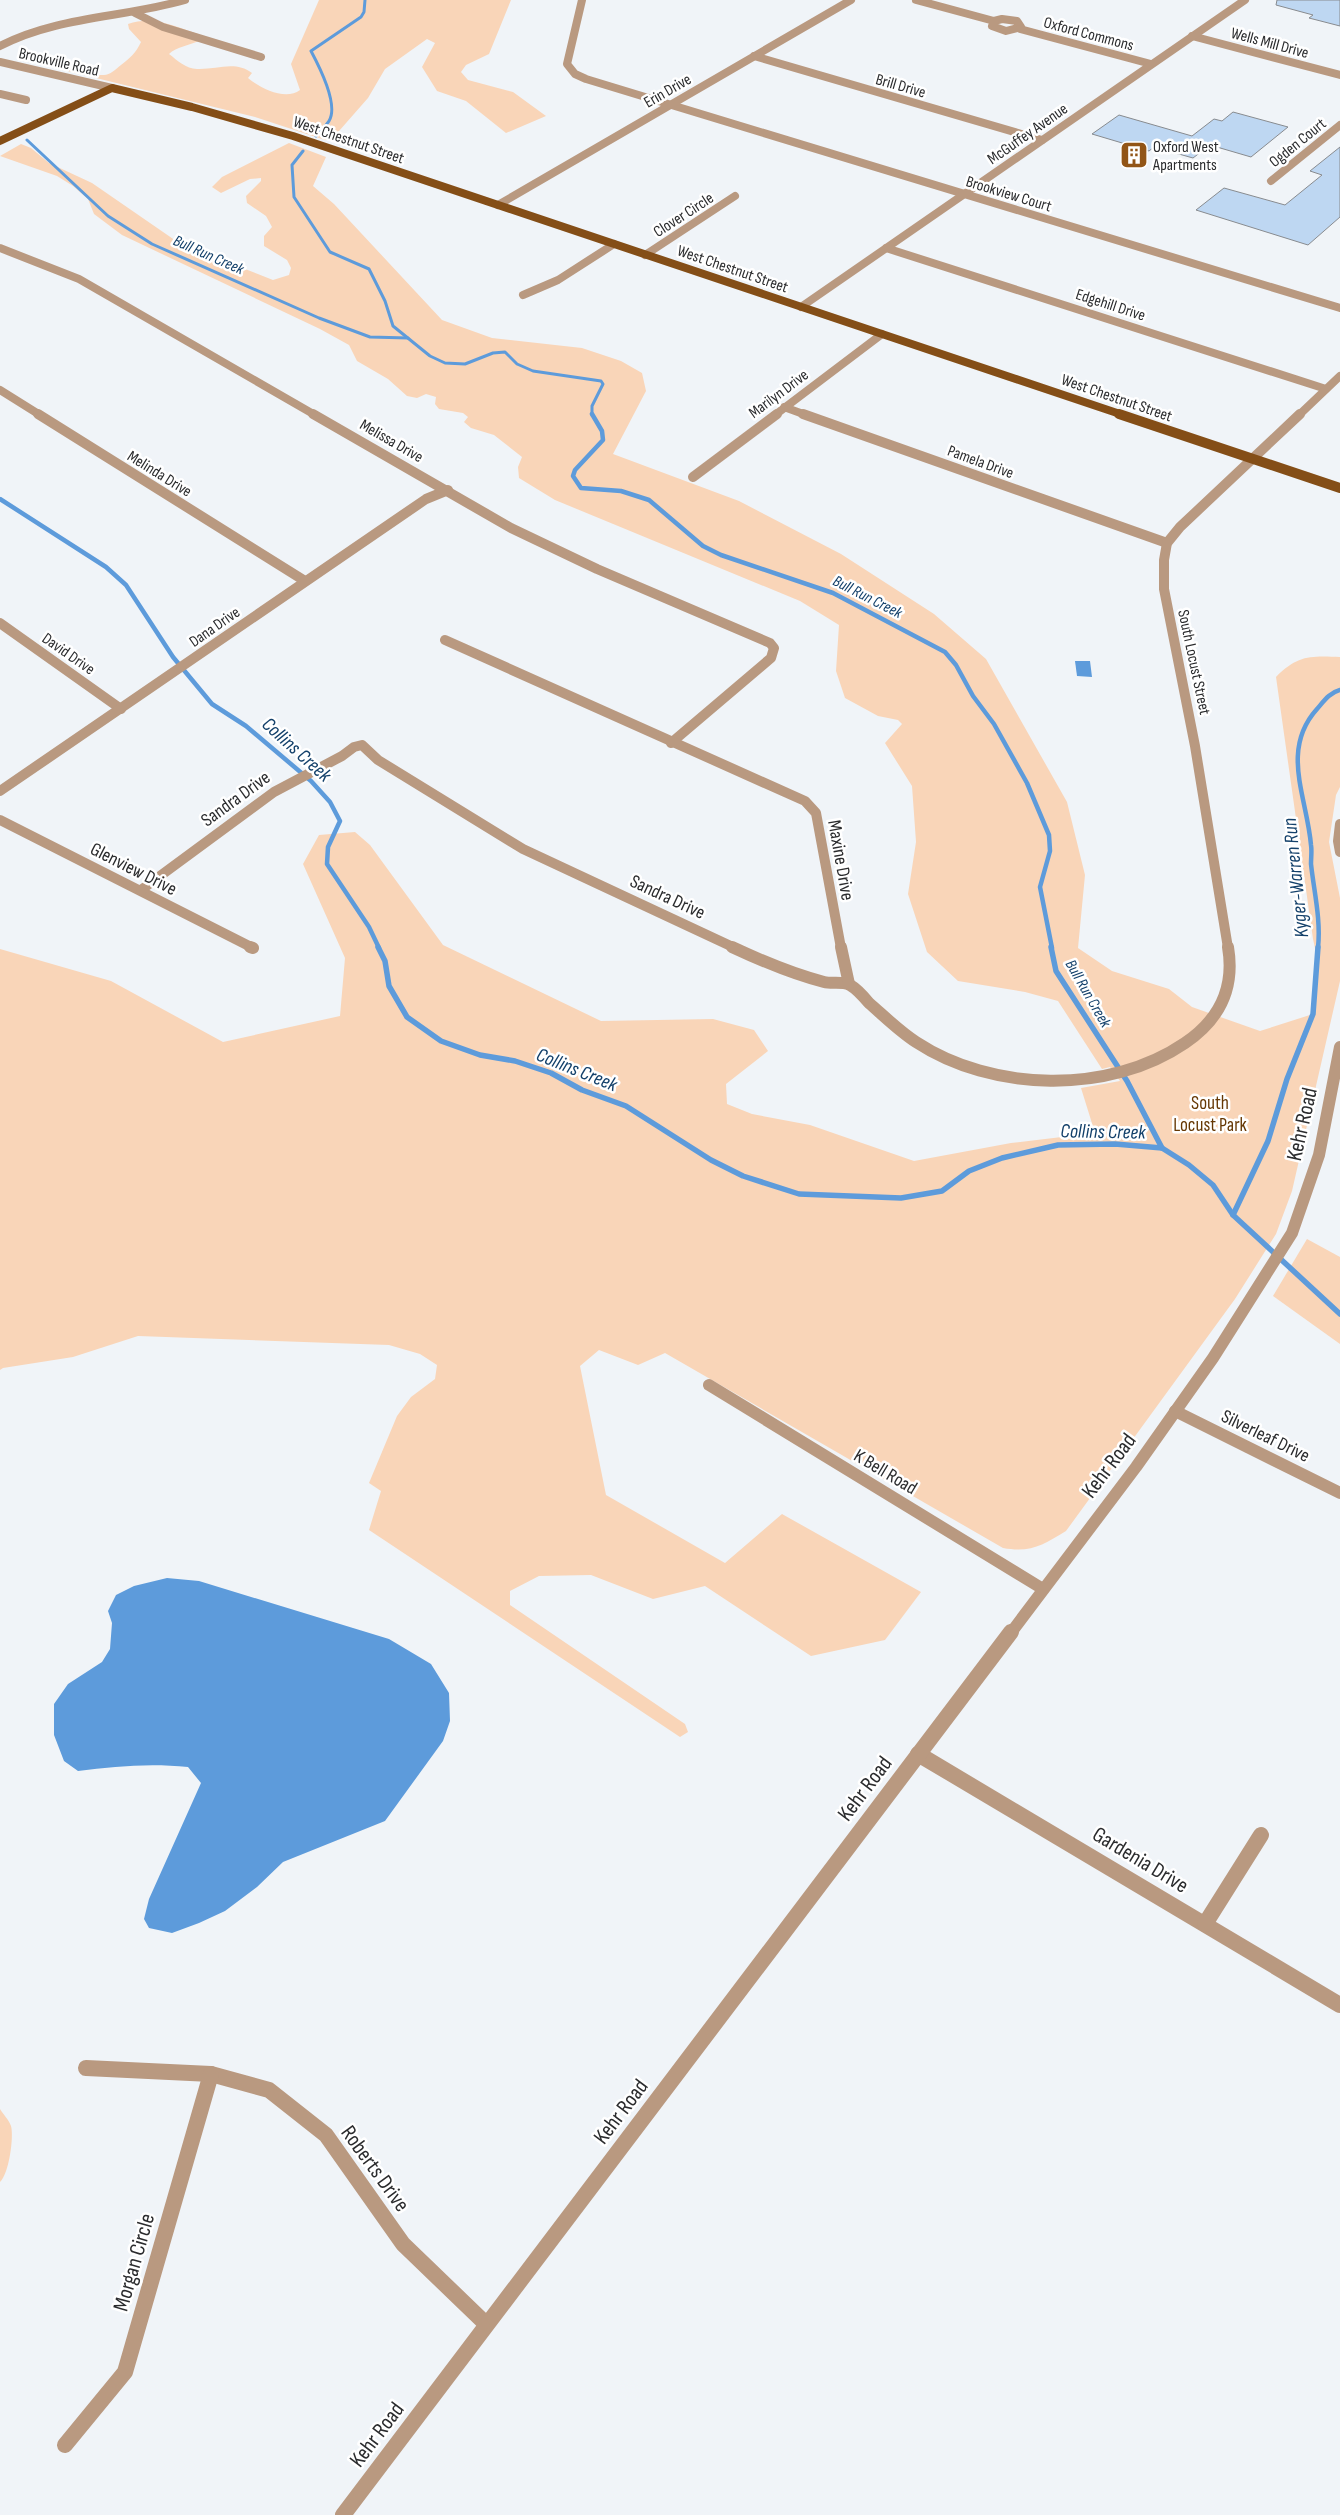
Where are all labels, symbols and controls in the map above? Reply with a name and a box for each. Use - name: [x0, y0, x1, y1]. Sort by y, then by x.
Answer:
- street label: Oxford Commons: [1042, 13, 1136, 56]
- street label: Wells Mill Drive: [1229, 24, 1311, 63]
- street label: Brookville Road: [17, 44, 101, 81]
- street label: Erin Drive: [641, 70, 695, 112]
- street label: Brill Drive: [873, 70, 928, 103]
- street label: McGuffey Avenue: [984, 100, 1072, 169]
- street label: West Chestnut Street: [291, 113, 407, 168]
- street label: Ogden Court: [1266, 115, 1330, 172]
- place label: Oxford West Apartments: [1152, 138, 1219, 175]
- building icon: Oxford West Apartments: [1119, 140, 1149, 170]
- street label: Brookview Court: [963, 172, 1054, 216]
- street label: Clover Circle: [650, 189, 717, 242]
- water label: Bull Run Creek: [170, 231, 248, 280]
- street label: West Chestnut Street: [675, 242, 791, 297]
- street label: Edgehill Drive: [1073, 285, 1148, 326]
- street label: Marilyn Drive: [745, 366, 812, 423]
- street label: West Chestnut Street: [1059, 371, 1175, 426]
- street label: Melissa Drive: [356, 416, 426, 467]
- street label: Pamela Drive: [945, 442, 1016, 483]
- street label: Melinda Drive: [123, 447, 195, 502]
- water label: Bull Run Creek: [830, 572, 906, 623]
- street label: Dana Drive: [186, 603, 244, 651]
- street label: South Locust Street: [1173, 608, 1214, 717]
- street label: David Drive: [38, 629, 98, 679]
- water label: Collins Creek: [257, 712, 336, 788]
- street label: Sandra Drive: [197, 766, 275, 832]
- water label: Kyger-Warren Run: [1278, 817, 1314, 939]
- street label: Maxine Drive: [822, 818, 859, 902]
- street label: Glenview Drive: [86, 838, 180, 901]
- street label: Sandra Drive: [626, 870, 709, 925]
- water label: Bull Run Creek: [1061, 956, 1115, 1032]
- water label: Collins Creek: [533, 1043, 621, 1097]
- street label: Kehr Road: [1281, 1085, 1324, 1164]
- park label: South Locust Park: [1173, 1092, 1248, 1137]
- water label: Collins Creek: [1060, 1119, 1146, 1145]
- street label: Silverleaf Drive: [1217, 1405, 1313, 1468]
- street label: Kehr Road: [1076, 1428, 1142, 1504]
- street label: K Bell Road: [850, 1445, 921, 1500]
- street label: Kehr Road: [832, 1751, 898, 1827]
- street label: Gardenia Drive: [1087, 1821, 1193, 1899]
- street label: Kehr Road: [588, 2074, 654, 2150]
- street label: Roberts Drive: [334, 2121, 415, 2217]
- street label: Morgan Circle: [108, 2211, 161, 2314]
- street label: Kehr Road: [344, 2397, 410, 2473]

